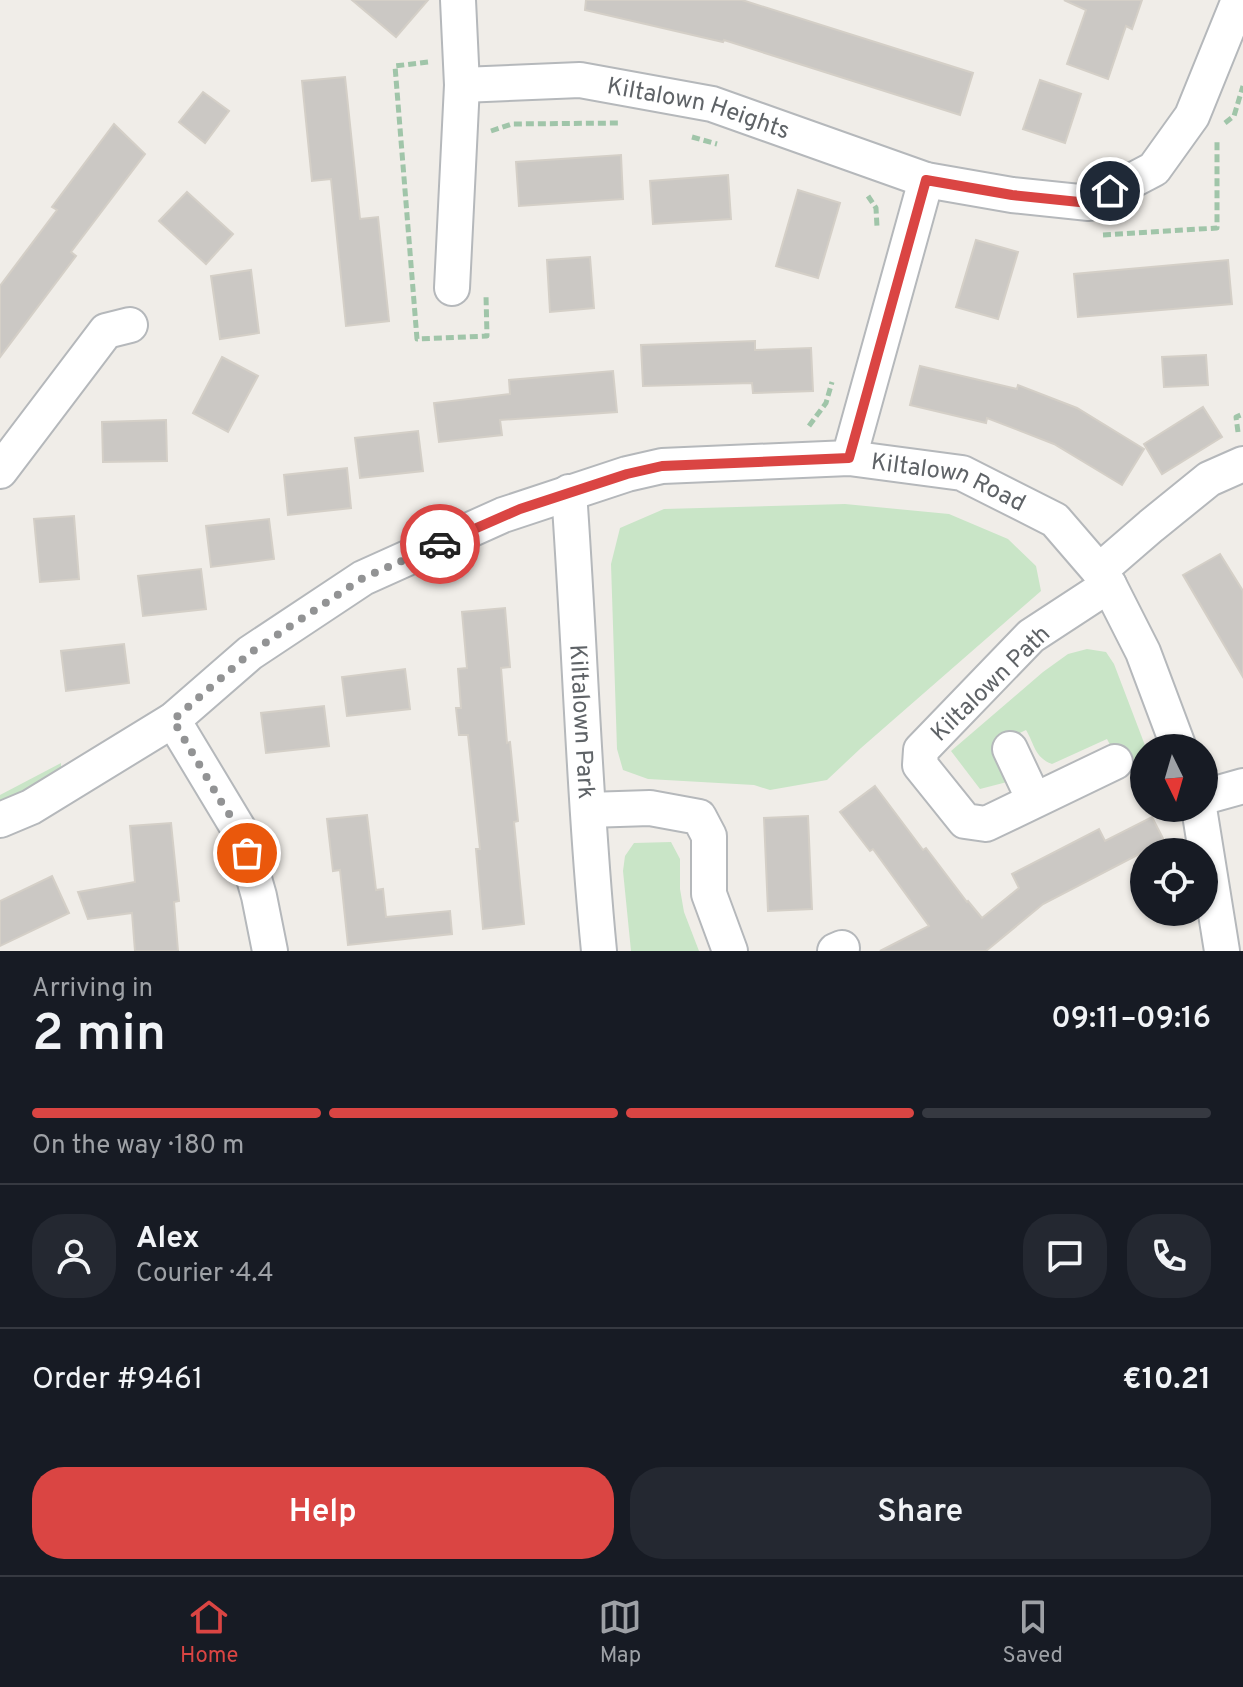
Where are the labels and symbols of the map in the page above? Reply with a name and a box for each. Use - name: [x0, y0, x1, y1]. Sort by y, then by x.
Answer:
- street label: Kiltalown Heights: [604, 72, 793, 147]
- pin: [1076, 157, 1144, 225]
- street label: Kiltalown Road: [869, 448, 1030, 520]
- courier: [400, 504, 480, 584]
- street label: Kiltalown Path: [925, 620, 1057, 749]
- street label: Kiltalown Park: [561, 643, 600, 800]
- north arrow: [1130, 734, 1218, 822]
- pin: [213, 819, 281, 887]

